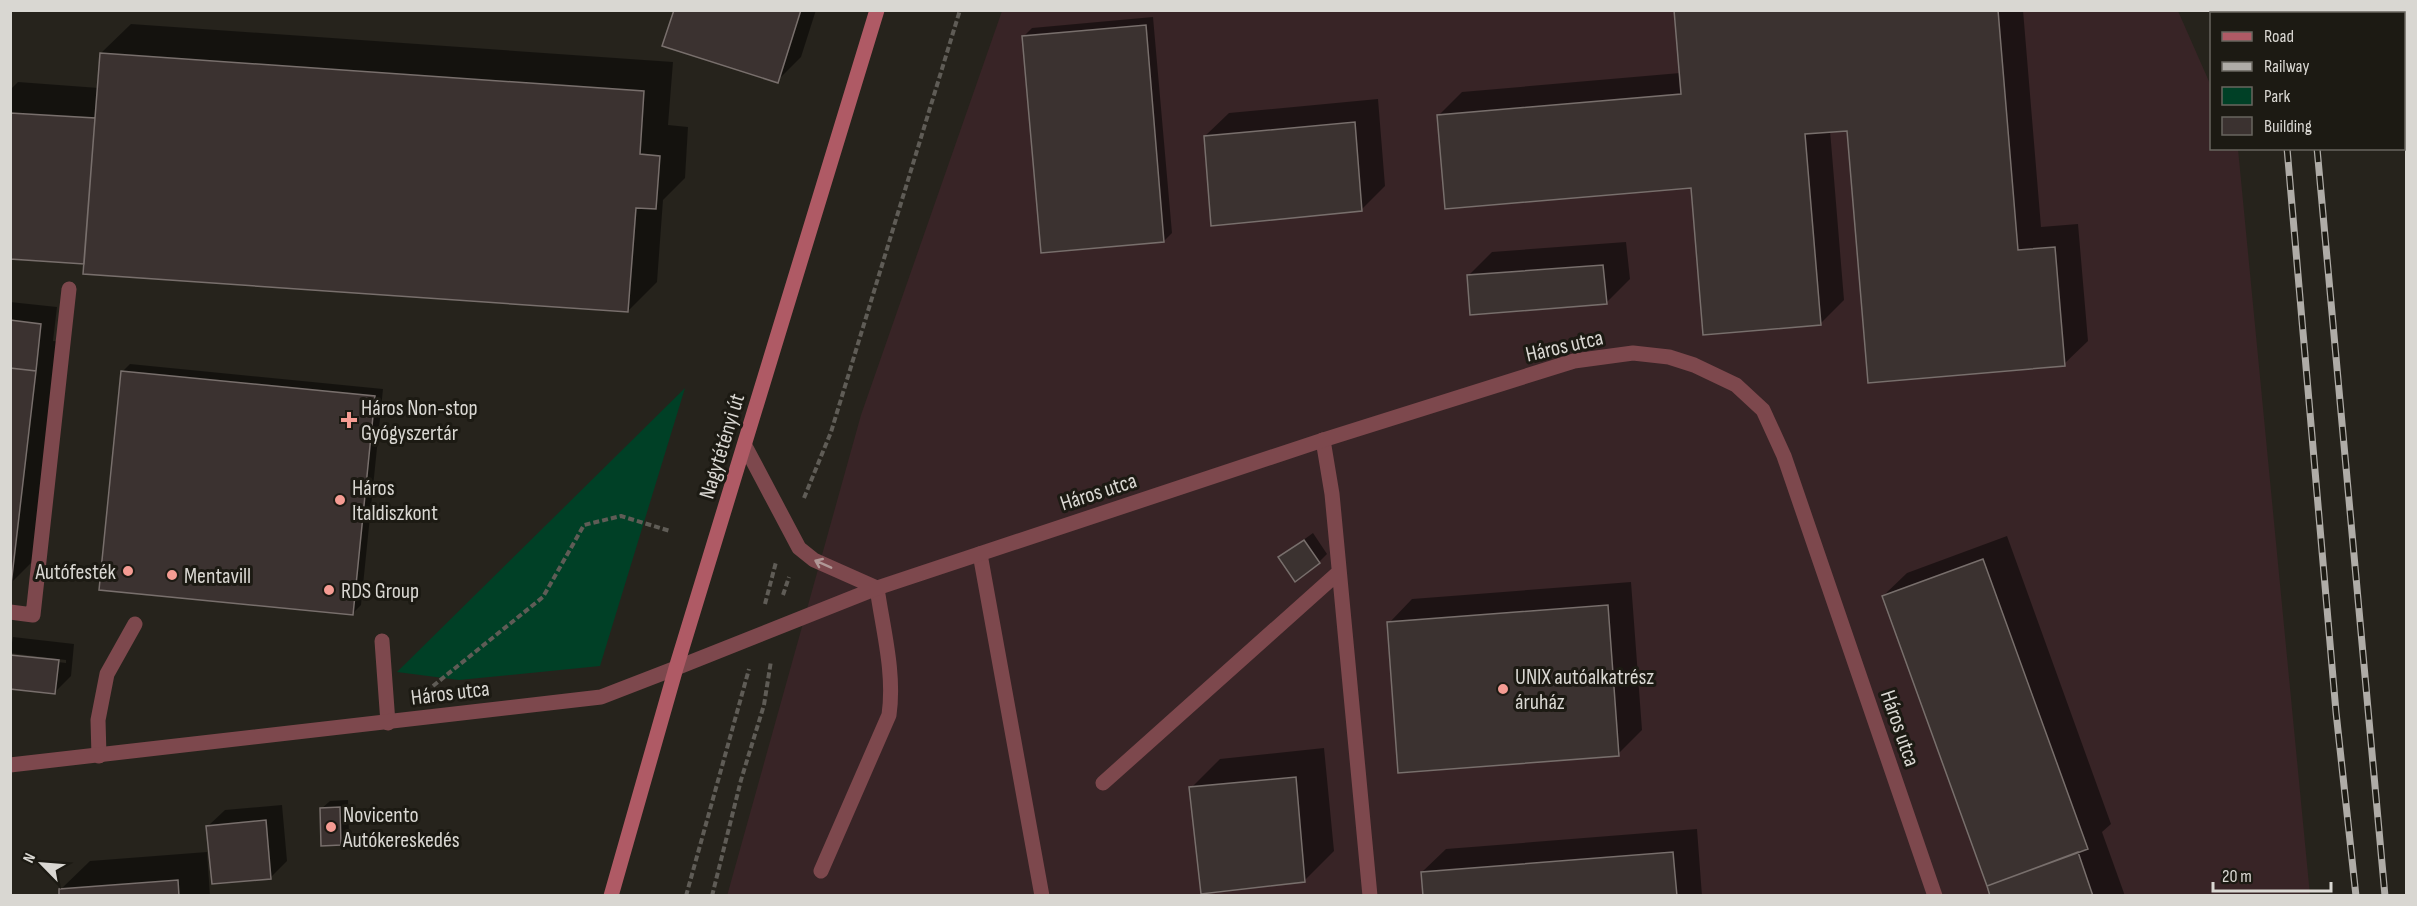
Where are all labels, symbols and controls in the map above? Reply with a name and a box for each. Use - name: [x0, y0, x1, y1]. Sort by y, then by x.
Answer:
- legend: [2210, 12, 2405, 150]
- text: Road: [2264, 26, 2294, 47]
- text: Railway: [2264, 56, 2309, 77]
- text: Park: [2264, 86, 2290, 107]
- text: Building: [2264, 116, 2312, 137]
- street label: Háros utca: [1523, 324, 1606, 368]
- street label: Nagytétényi út: [694, 390, 751, 502]
- place label: Háros Non-stop Gyógyszertár: [361, 395, 478, 447]
- marker: Háros Non-stop Gyógyszertár: [342, 413, 356, 427]
- street label: Háros utca: [1057, 467, 1140, 517]
- place label: Háros Italdiszkont: [352, 475, 438, 527]
- marker: Háros Italdiszkont: [333, 493, 347, 507]
- one-way arrow: [814, 558, 832, 569]
- place label: Autófesték: [34, 559, 117, 586]
- place label: Mentavill: [184, 563, 251, 590]
- marker: Autófesték: [121, 564, 135, 578]
- marker: Mentavill: [165, 568, 179, 582]
- place label: RDS Group: [341, 578, 419, 605]
- marker: RDS Group: [322, 583, 336, 597]
- place label: UNIX autóalkatrész áruház: [1515, 664, 1654, 716]
- street label: Háros utca: [409, 675, 491, 712]
- marker: UNIX autóalkatrész áruház: [1496, 682, 1510, 696]
- street label: Háros utca: [1874, 687, 1925, 770]
- place label: Novicento Autókereskedés: [342, 802, 460, 854]
- marker: Novicento Autókereskedés: [324, 820, 338, 834]
- north arrow: [12, 834, 72, 894]
- text: N: [19, 850, 40, 866]
- scale bar: [2213, 855, 2332, 893]
- text: 20 m: [2222, 866, 2252, 887]

